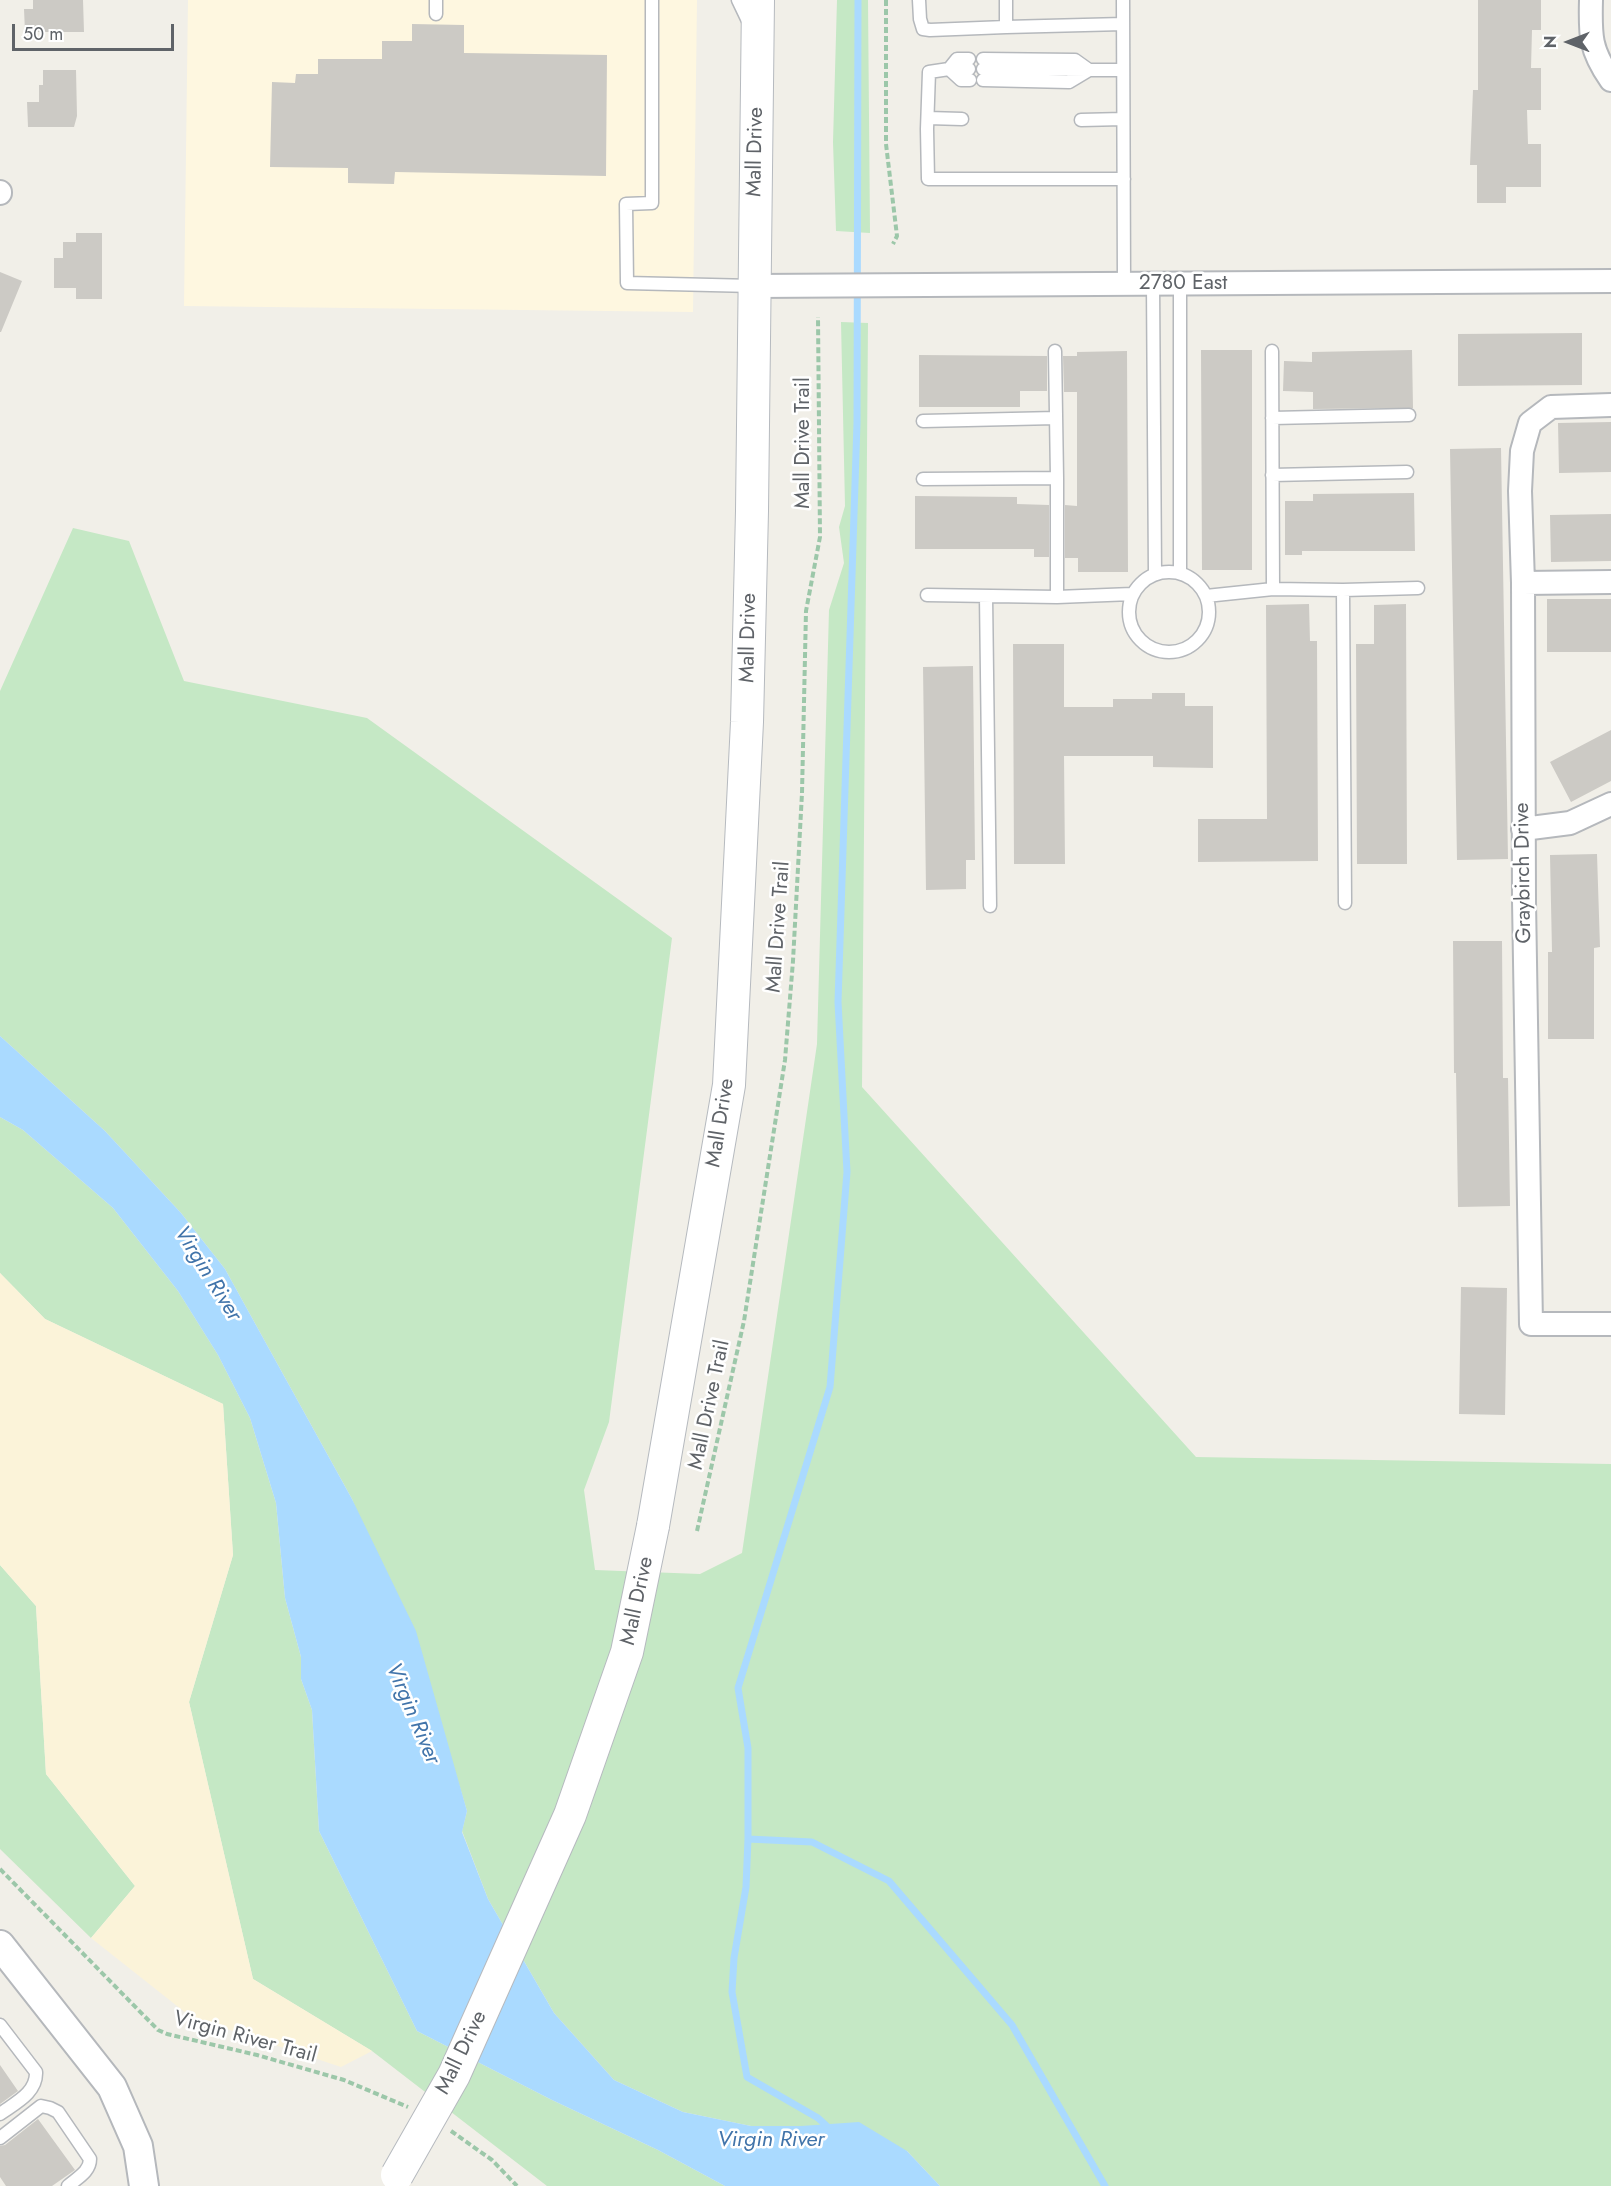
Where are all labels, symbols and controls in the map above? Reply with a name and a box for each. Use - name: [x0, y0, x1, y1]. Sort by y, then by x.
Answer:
- scale bar: [15, 12, 177, 50]
- north arrow: [1539, 12, 1599, 72]
- text: 50 m: [23, 21, 63, 47]
- text: N: [1539, 36, 1562, 48]
- street label: Mall Drive: [743, 107, 769, 197]
- street label: 2780 East: [1139, 271, 1227, 297]
- street label: Mall Drive Trail: [791, 377, 817, 509]
- street label: Mall Drive: [736, 593, 762, 683]
- street label: Graybirch Drive: [1510, 802, 1538, 944]
- street label: Mall Drive Trail: [762, 860, 796, 994]
- street label: Mall Drive: [702, 1077, 740, 1169]
- water label: Virgin River: [167, 1222, 247, 1326]
- street label: Mall Drive Trail: [684, 1338, 736, 1472]
- street label: Mall Drive: [616, 1554, 660, 1648]
- water label: Virgin River: [379, 1660, 445, 1768]
- street label: Virgin River Trail: [171, 2007, 319, 2069]
- street label: Mall Drive: [431, 2007, 493, 2099]
- water label: Virgin River: [717, 2128, 825, 2154]

